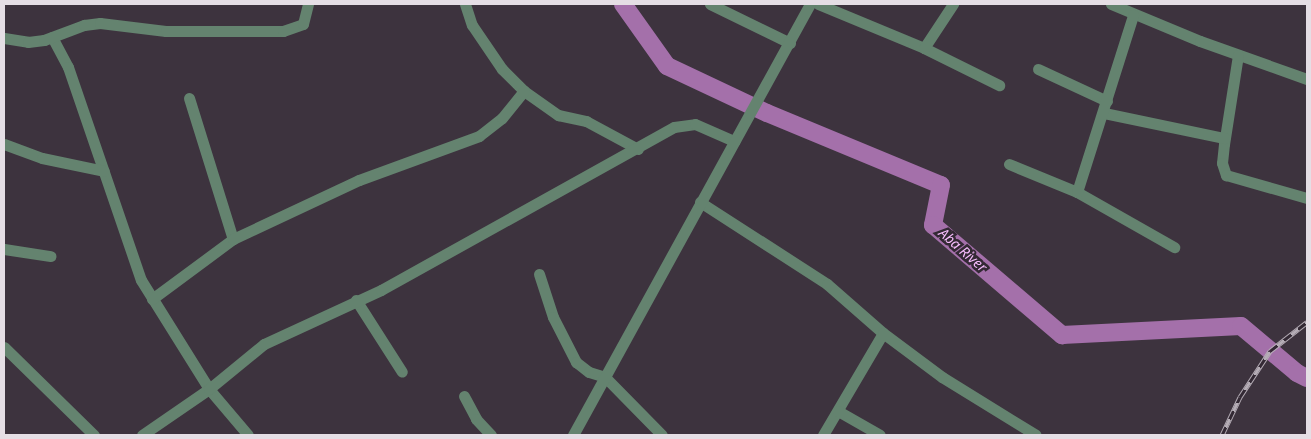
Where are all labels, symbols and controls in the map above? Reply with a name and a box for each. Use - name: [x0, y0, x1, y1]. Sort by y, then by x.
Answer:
- water label: Aba River: [935, 225, 991, 275]

